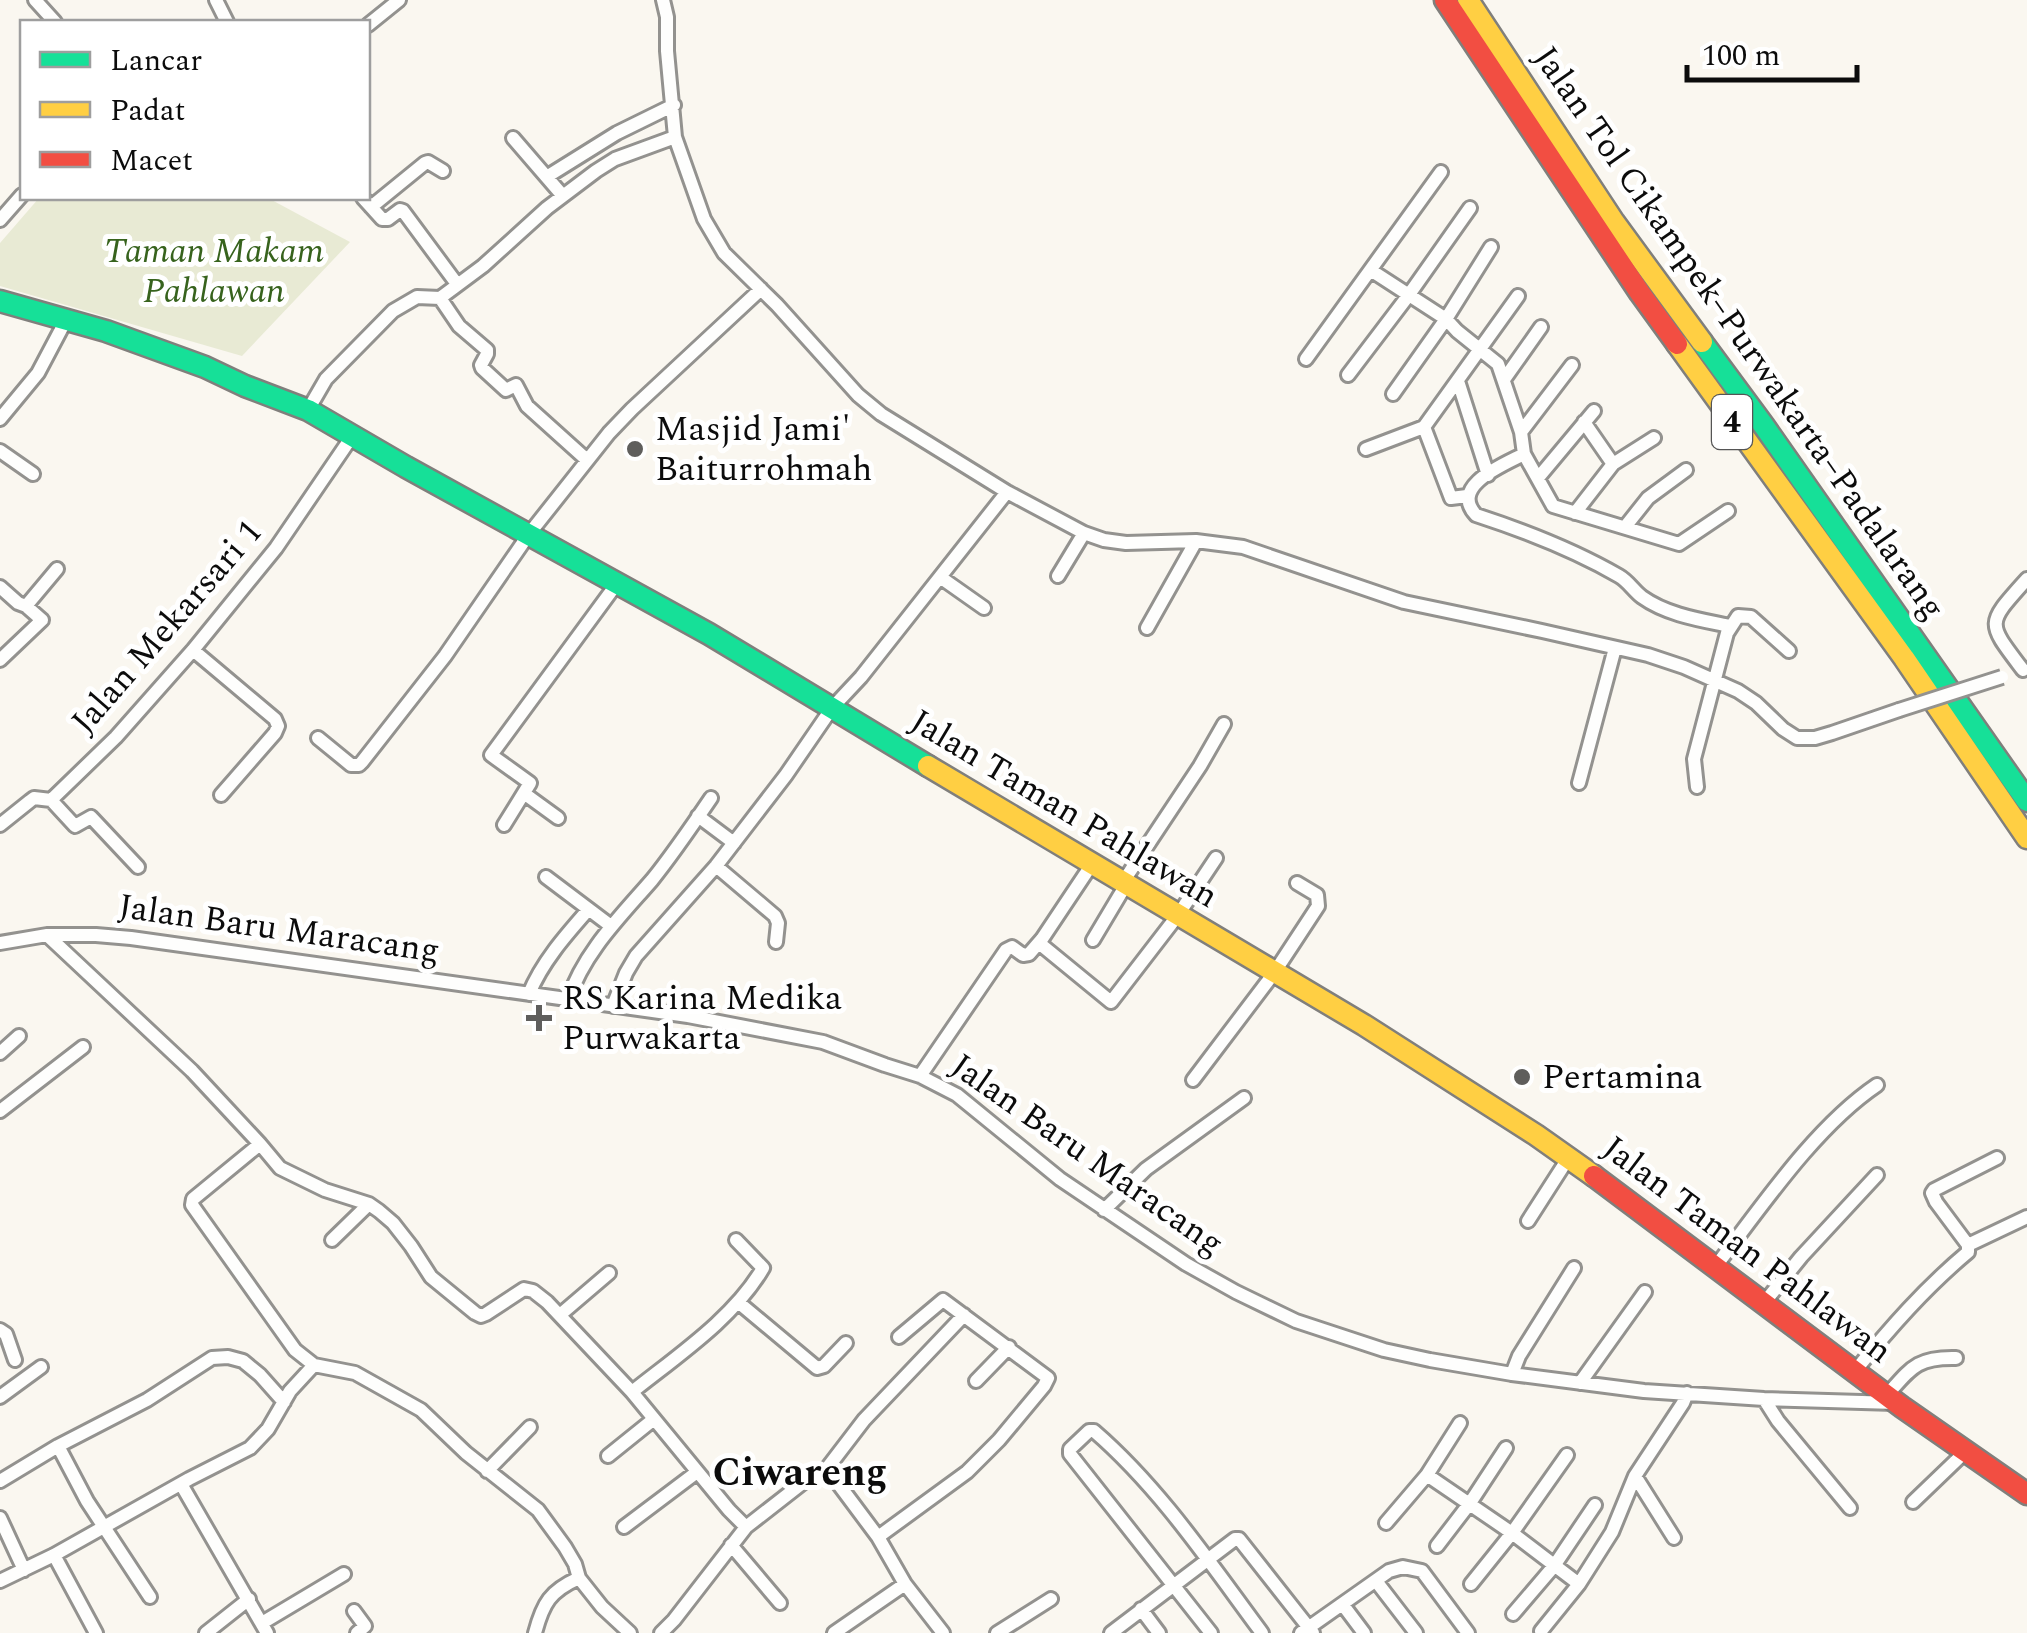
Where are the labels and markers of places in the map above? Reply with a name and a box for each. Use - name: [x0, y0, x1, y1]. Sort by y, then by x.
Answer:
- place label: Masjid Jami' Baiturrohmah: [655, 403, 872, 496]
- marker: Masjid Jami' Baiturrohmah: [624, 438, 646, 460]
- place label: RS Karina Medika Purwakarta: [562, 972, 842, 1065]
- marker: RS Karina Medika Purwakarta: [526, 1005, 552, 1031]
- place label: Pertamina: [1542, 1051, 1702, 1104]
- marker: Pertamina: [1511, 1066, 1533, 1088]

